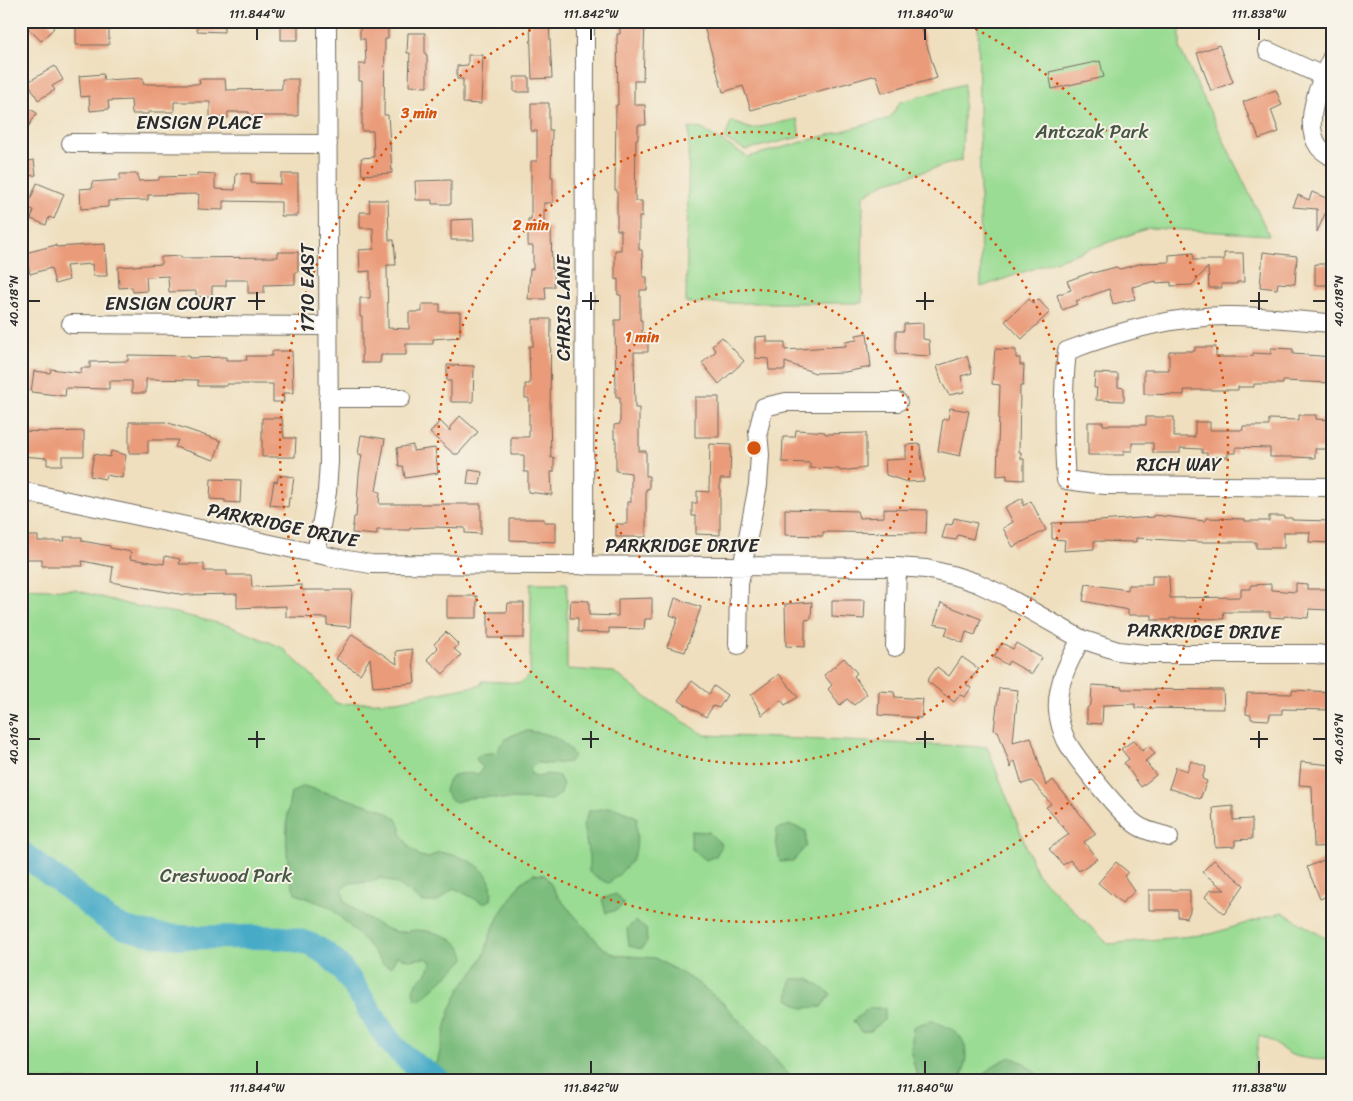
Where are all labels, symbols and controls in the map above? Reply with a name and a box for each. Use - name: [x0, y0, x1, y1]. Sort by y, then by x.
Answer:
- text: 111.844°W: [229, 3, 286, 25]
- text: 111.842°W: [563, 3, 619, 25]
- text: 111.840°W: [897, 3, 954, 25]
- text: 111.838°W: [1232, 3, 1287, 25]
- text: 3 min: [400, 100, 438, 126]
- street label: ENSIGN PLACE: [136, 106, 264, 139]
- park label: Antczak Park: [1034, 115, 1149, 148]
- text: 2 min: [512, 212, 550, 238]
- street label: 1710 EAST: [291, 243, 324, 333]
- street label: CHRIS LANE: [547, 254, 580, 361]
- text: 40.618°N: [3, 275, 25, 327]
- text: 40.618°N: [1328, 275, 1350, 327]
- street label: ENSIGN COURT: [105, 287, 236, 320]
- text: 1 min: [625, 324, 660, 350]
- centre of rings: [745, 439, 763, 457]
- street label: RICH WAY: [1136, 448, 1223, 481]
- street label: PARKRIDGE DRIVE: [204, 493, 363, 557]
- street label: PARKRIDGE DRIVE: [605, 529, 760, 562]
- street label: PARKRIDGE DRIVE: [1127, 613, 1283, 649]
- text: 40.616°N: [3, 713, 25, 764]
- text: 40.616°N: [1328, 713, 1350, 764]
- park label: Crestwood Park: [160, 859, 293, 892]
- text: 111.844°W: [229, 1077, 286, 1099]
- text: 111.842°W: [563, 1077, 619, 1099]
- text: 111.840°W: [897, 1077, 954, 1099]
- text: 111.838°W: [1232, 1077, 1287, 1099]

